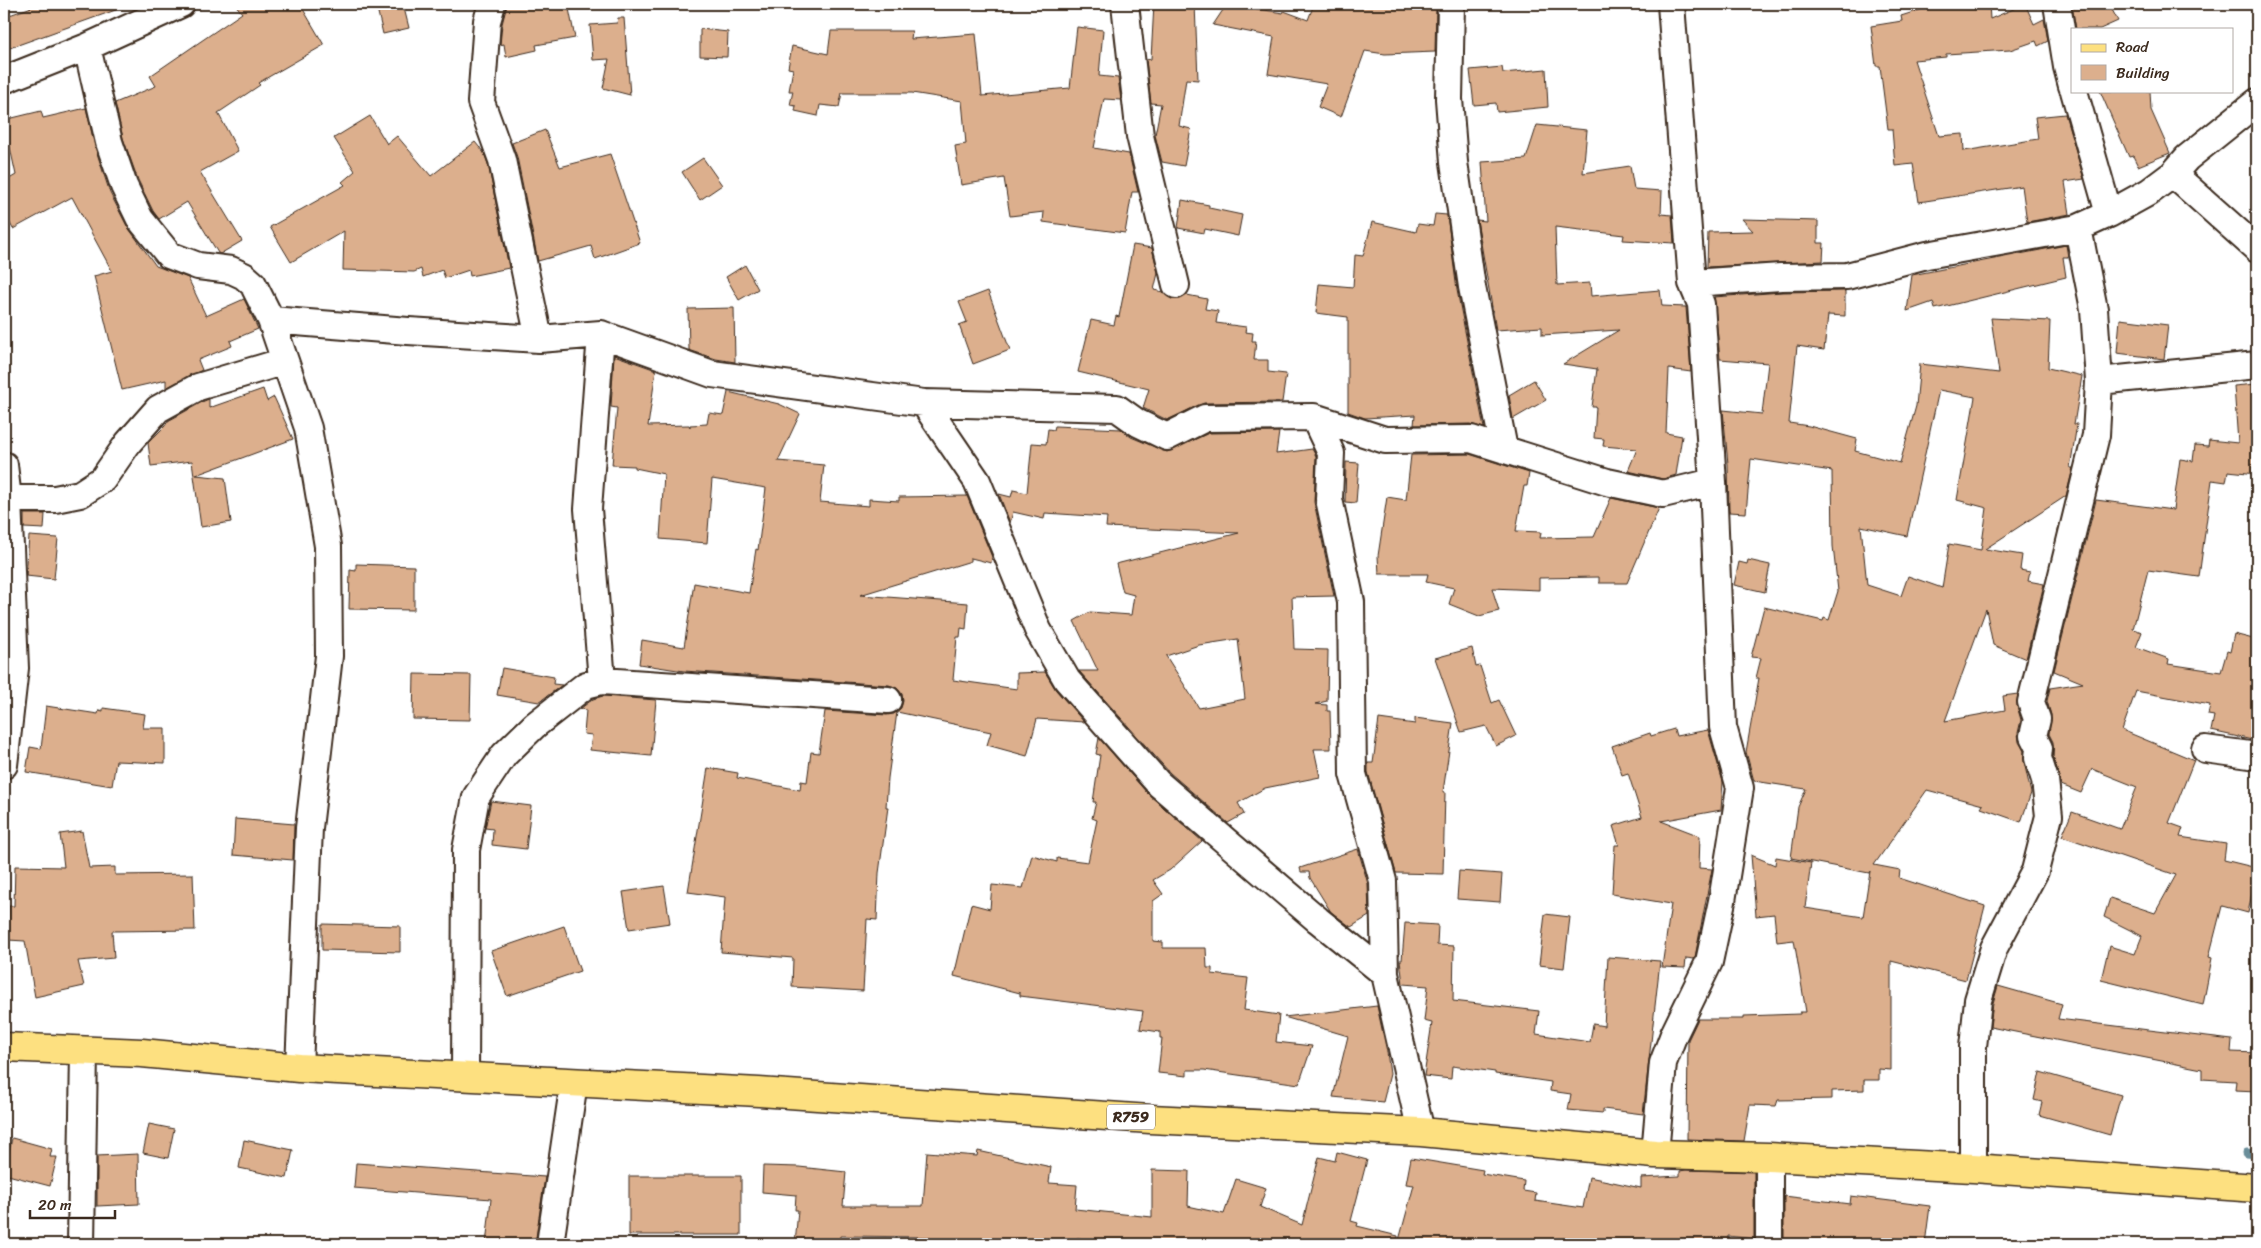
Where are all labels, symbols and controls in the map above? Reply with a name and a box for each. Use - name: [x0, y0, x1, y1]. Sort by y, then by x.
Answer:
- legend: [2071, 28, 2234, 92]
- text: Road: [2116, 34, 2149, 60]
- text: Building: [2116, 60, 2170, 86]
- road number: R759: [1107, 1104, 1155, 1130]
- scale bar: [30, 1188, 115, 1220]
- text: 20 m: [38, 1192, 72, 1218]

